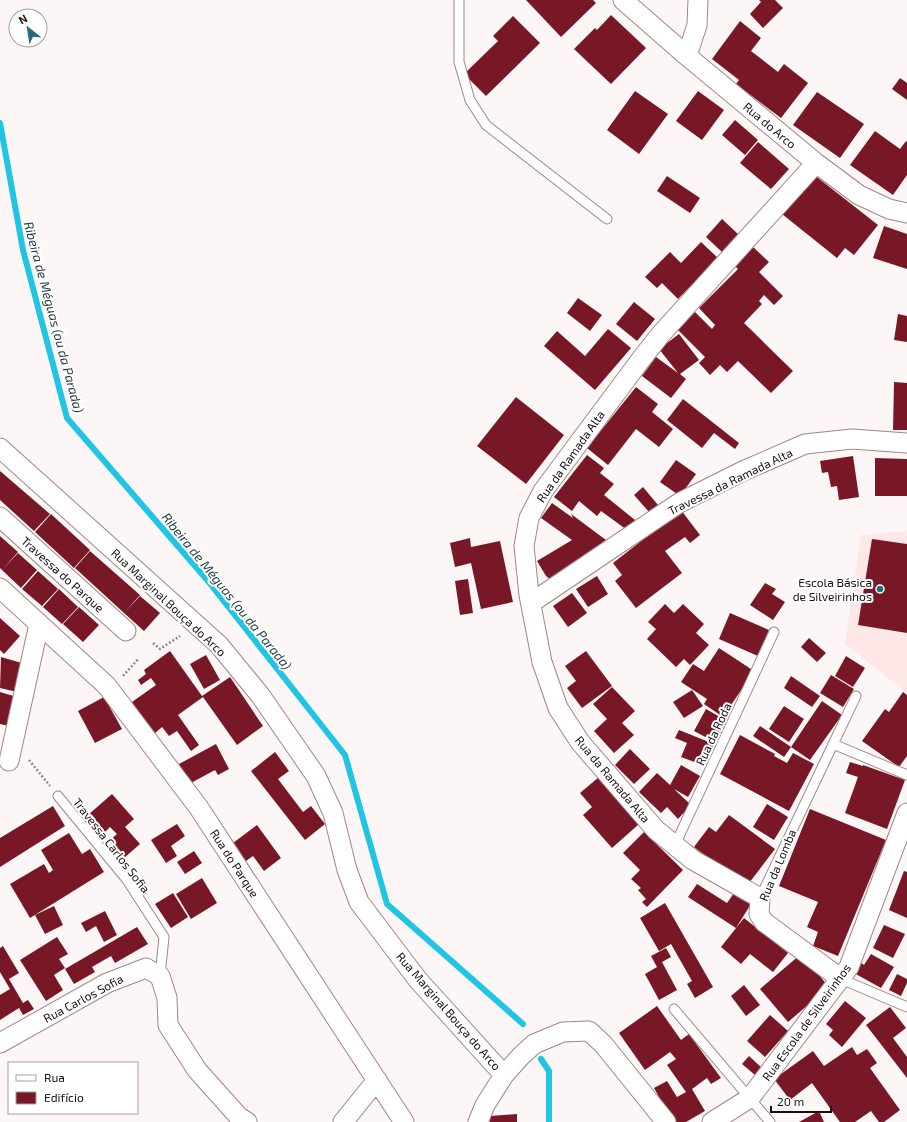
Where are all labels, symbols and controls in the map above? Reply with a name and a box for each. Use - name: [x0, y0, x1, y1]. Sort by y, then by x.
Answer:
- north arrow: [8, 8, 48, 48]
- text: N: [16, 11, 29, 27]
- street label: Rua do Arco: [741, 99, 799, 151]
- water label: Ribeira de Méguas (ou da Parada): [21, 220, 87, 415]
- street label: Rua da Ramada Alta: [533, 407, 607, 505]
- street label: Travessa da Ramada Alta: [666, 445, 794, 517]
- water label: Ribeira de Méguas (ou da Parada): [159, 509, 296, 673]
- street label: Travessa do Parque: [19, 533, 107, 615]
- street label: Rua Marginal Bouça do Arco: [108, 545, 229, 660]
- place label: Escola Básica de Silveirinhos: [793, 575, 872, 603]
- marker: Escola Básica de Silveirinhos: [875, 584, 885, 594]
- street label: Rua da Roda: [692, 701, 734, 767]
- street label: Rua da Ramada Alta: [573, 733, 653, 825]
- street label: Travessa Carlos Sofia: [71, 795, 153, 895]
- street label: Rua do Parque: [208, 826, 262, 900]
- street label: Rua da Lomba: [756, 827, 798, 903]
- street label: Rua Marginal Bouça do Arco: [393, 949, 504, 1074]
- street label: Rua Escola de Silveirinhos: [759, 961, 853, 1083]
- street label: Rua Carlos Sofia: [41, 971, 125, 1025]
- legend: [8, 1062, 138, 1114]
- text: Rua: [44, 1070, 65, 1084]
- scale bar: [771, 1088, 831, 1114]
- text: Edifício: [44, 1090, 84, 1104]
- text: 20 m: [777, 1094, 804, 1108]

